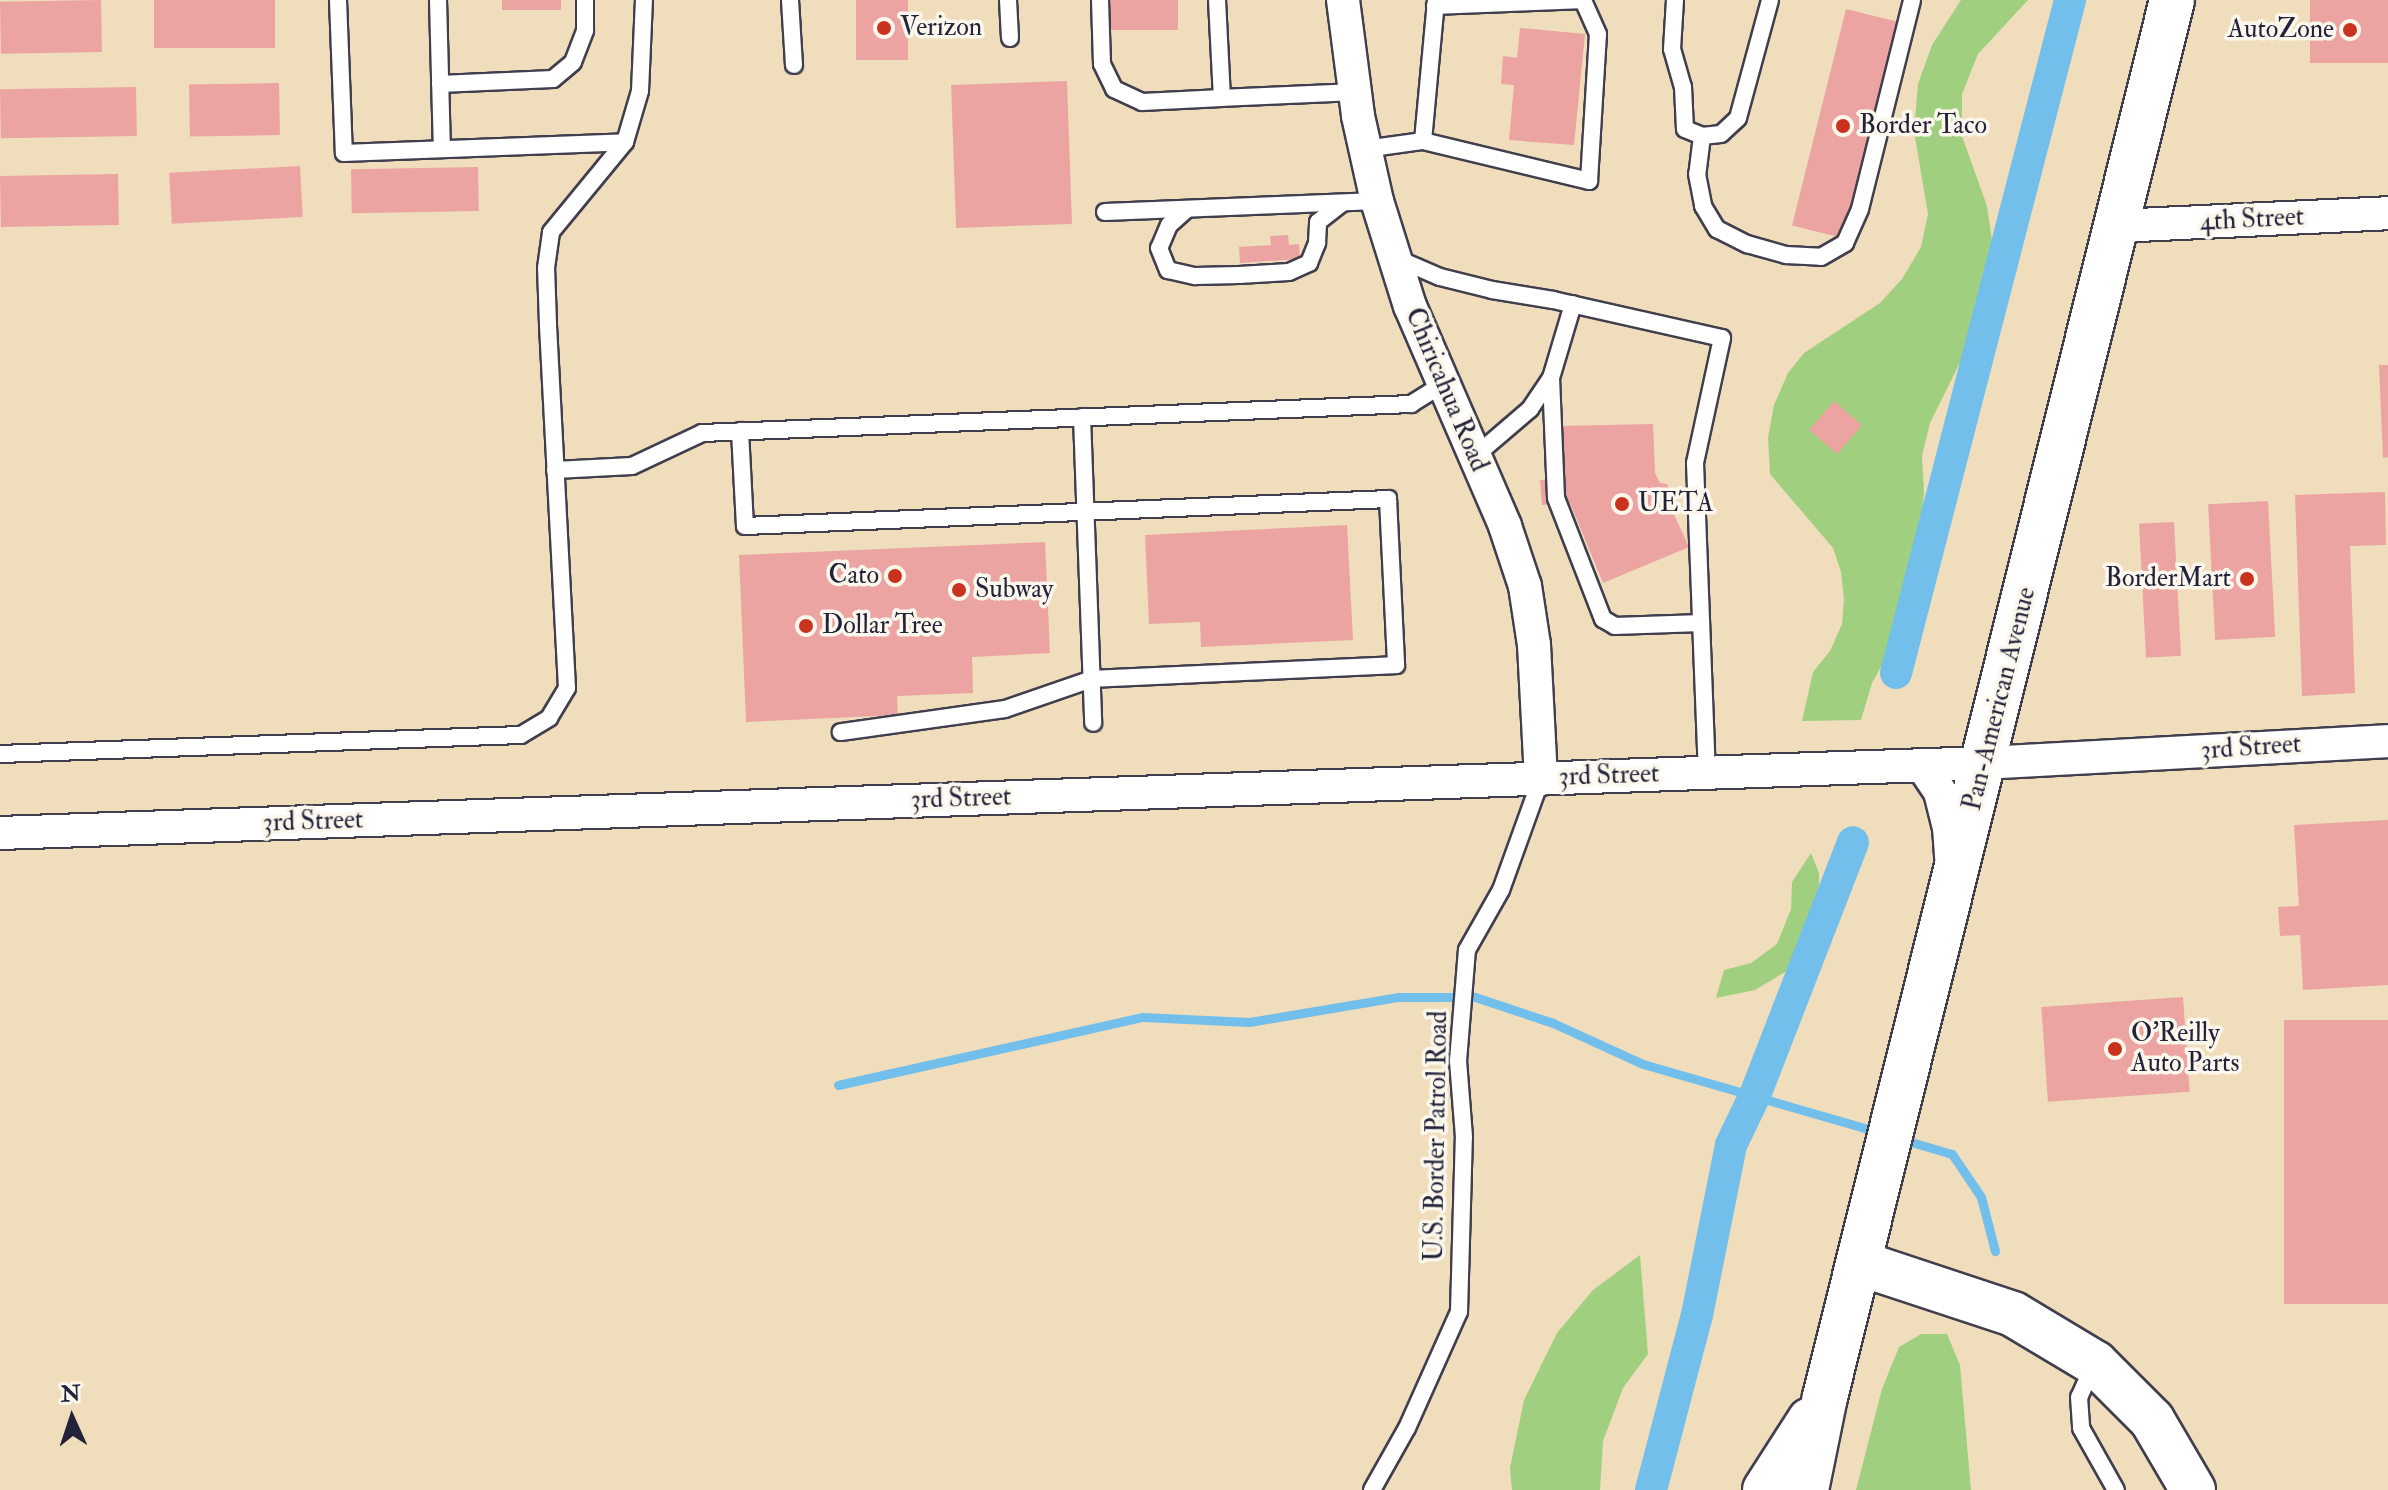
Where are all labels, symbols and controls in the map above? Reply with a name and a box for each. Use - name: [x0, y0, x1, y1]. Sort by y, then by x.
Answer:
- place label: Verizon: [900, 12, 982, 44]
- place label: AutoZone: [2228, 14, 2334, 46]
- marker: Verizon: [875, 19, 893, 37]
- marker: AutoZone: [2341, 21, 2359, 39]
- place label: Border Taco: [1859, 110, 1987, 142]
- marker: Border Taco: [1834, 117, 1852, 135]
- street label: 4th Street: [2199, 202, 2305, 238]
- street label: Chiricahua Road: [1398, 304, 1494, 476]
- place label: UETA: [1638, 488, 1714, 520]
- marker: UETA: [1613, 495, 1631, 513]
- place label: Cato: [829, 560, 879, 592]
- place label: BorderMart: [2105, 563, 2231, 595]
- marker: Cato: [886, 567, 904, 585]
- marker: BorderMart: [2238, 570, 2256, 588]
- place label: Subway: [975, 574, 1053, 606]
- marker: Subway: [950, 581, 968, 599]
- street label: Pan-American Avenue: [1957, 584, 2043, 814]
- place label: Dollar Tree: [822, 610, 943, 642]
- marker: Dollar Tree: [797, 617, 815, 635]
- street label: 3rd Street: [2200, 729, 2302, 767]
- street label: 3rd Street: [1558, 759, 1660, 793]
- street label: 3rd Street: [910, 782, 1012, 816]
- street label: 3rd Street: [262, 805, 364, 839]
- street label: U.S. Border Patrol Road: [1419, 1010, 1455, 1262]
- place label: O'Reilly Auto Parts: [2131, 1018, 2239, 1080]
- marker: O'Reilly Auto Parts: [2106, 1040, 2124, 1058]
- north arrow: [32, 1378, 112, 1458]
- text: N: [60, 1380, 81, 1409]

